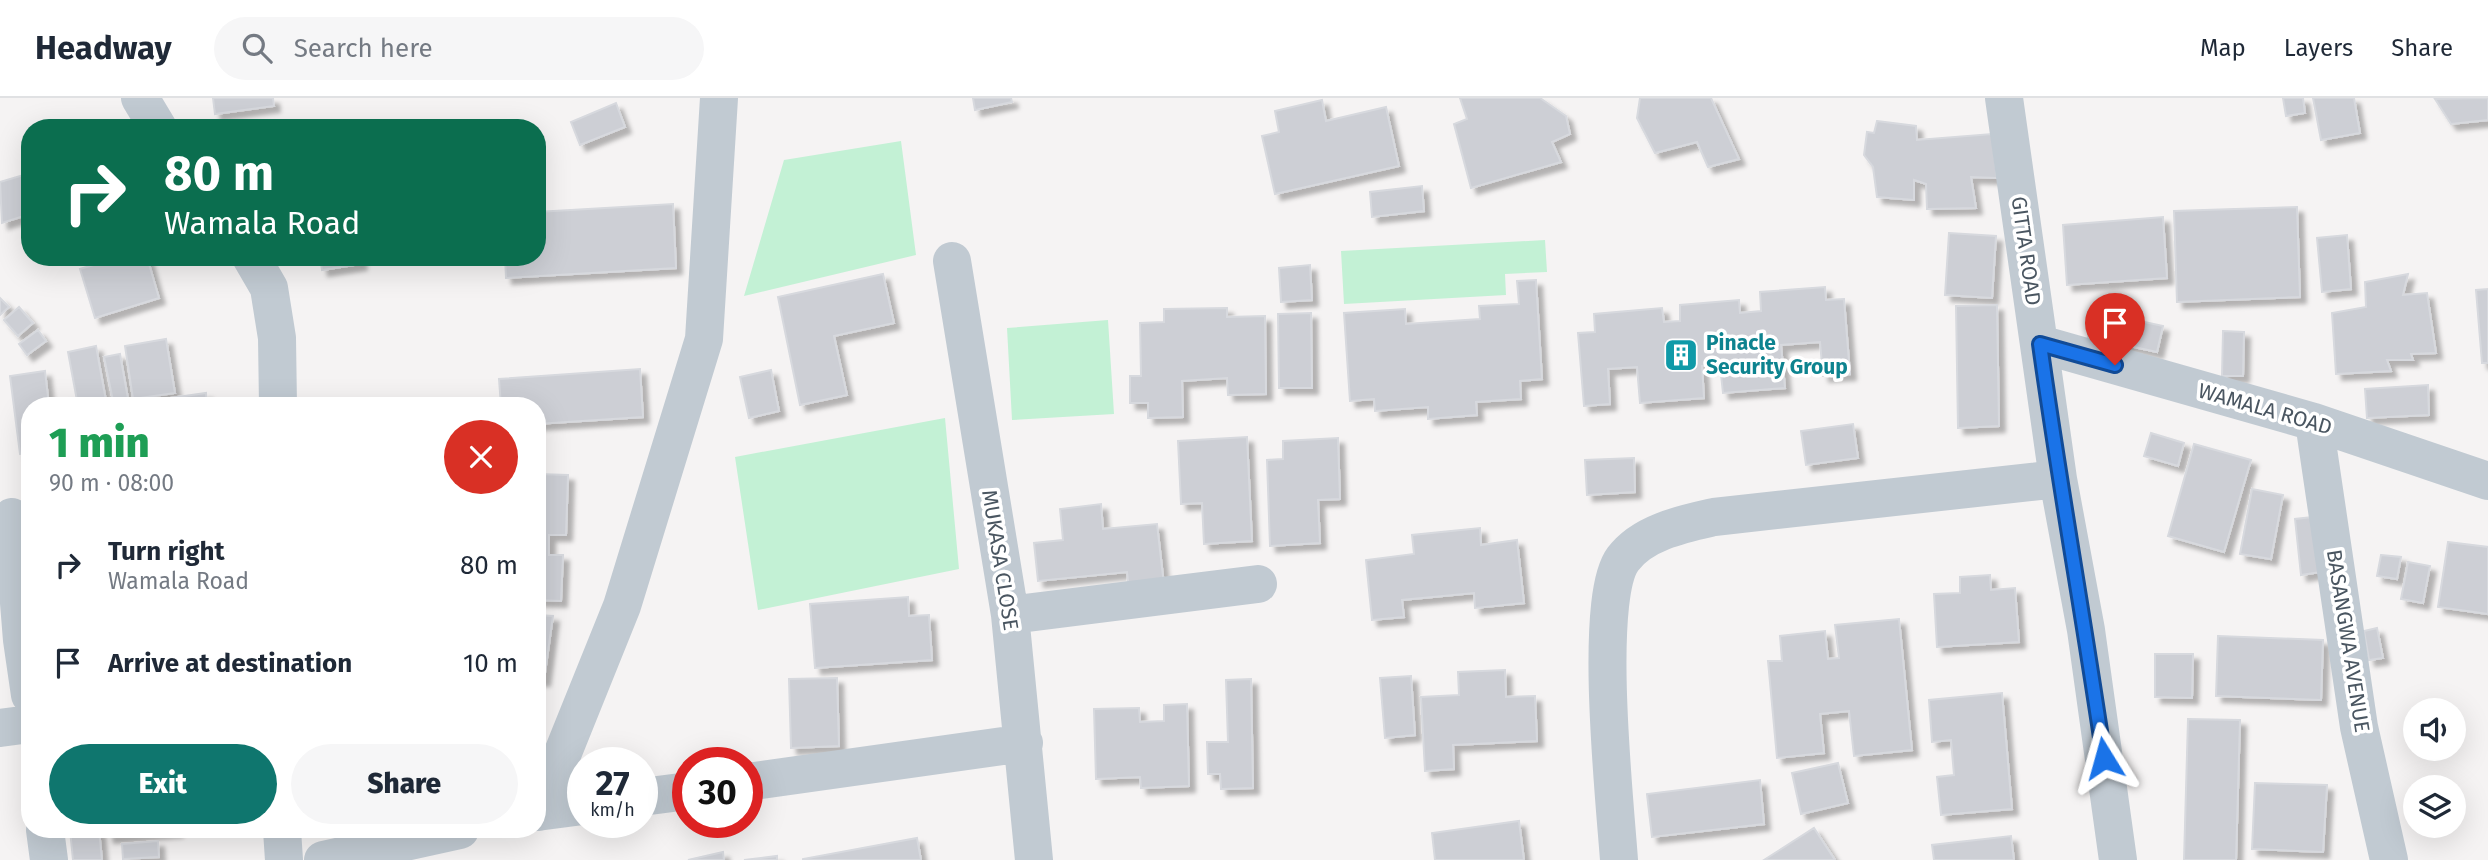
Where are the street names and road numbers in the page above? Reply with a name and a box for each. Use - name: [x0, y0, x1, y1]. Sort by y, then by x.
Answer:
- street label: GITTA ROAD: [2005, 195, 2047, 307]
- street label: WAMALA ROAD: [2195, 377, 2335, 441]
- street label: MUKASA CLOSE: [976, 488, 1024, 632]
- street label: BASANGWA AVENUE: [2321, 548, 2375, 734]

